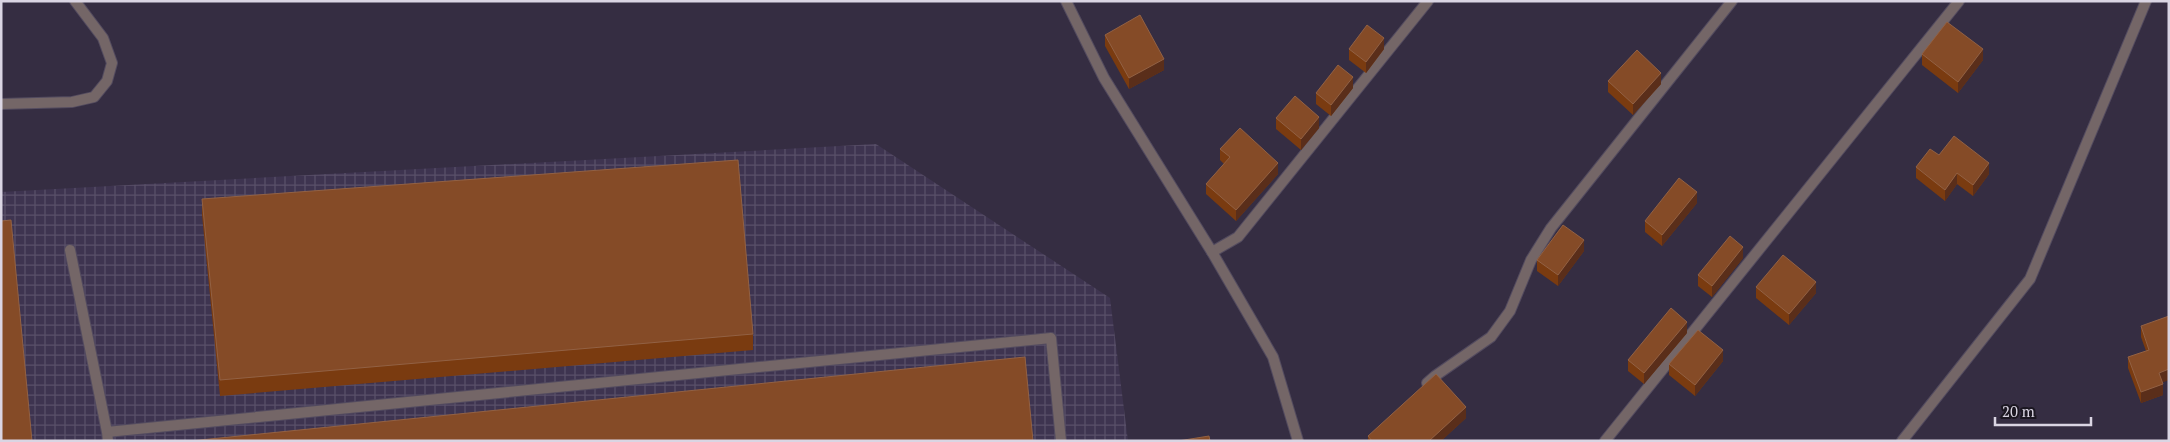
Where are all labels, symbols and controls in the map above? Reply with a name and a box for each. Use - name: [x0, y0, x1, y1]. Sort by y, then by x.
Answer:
- scale bar: [1995, 394, 2091, 426]
- text: 20 m: [2002, 401, 2035, 421]

